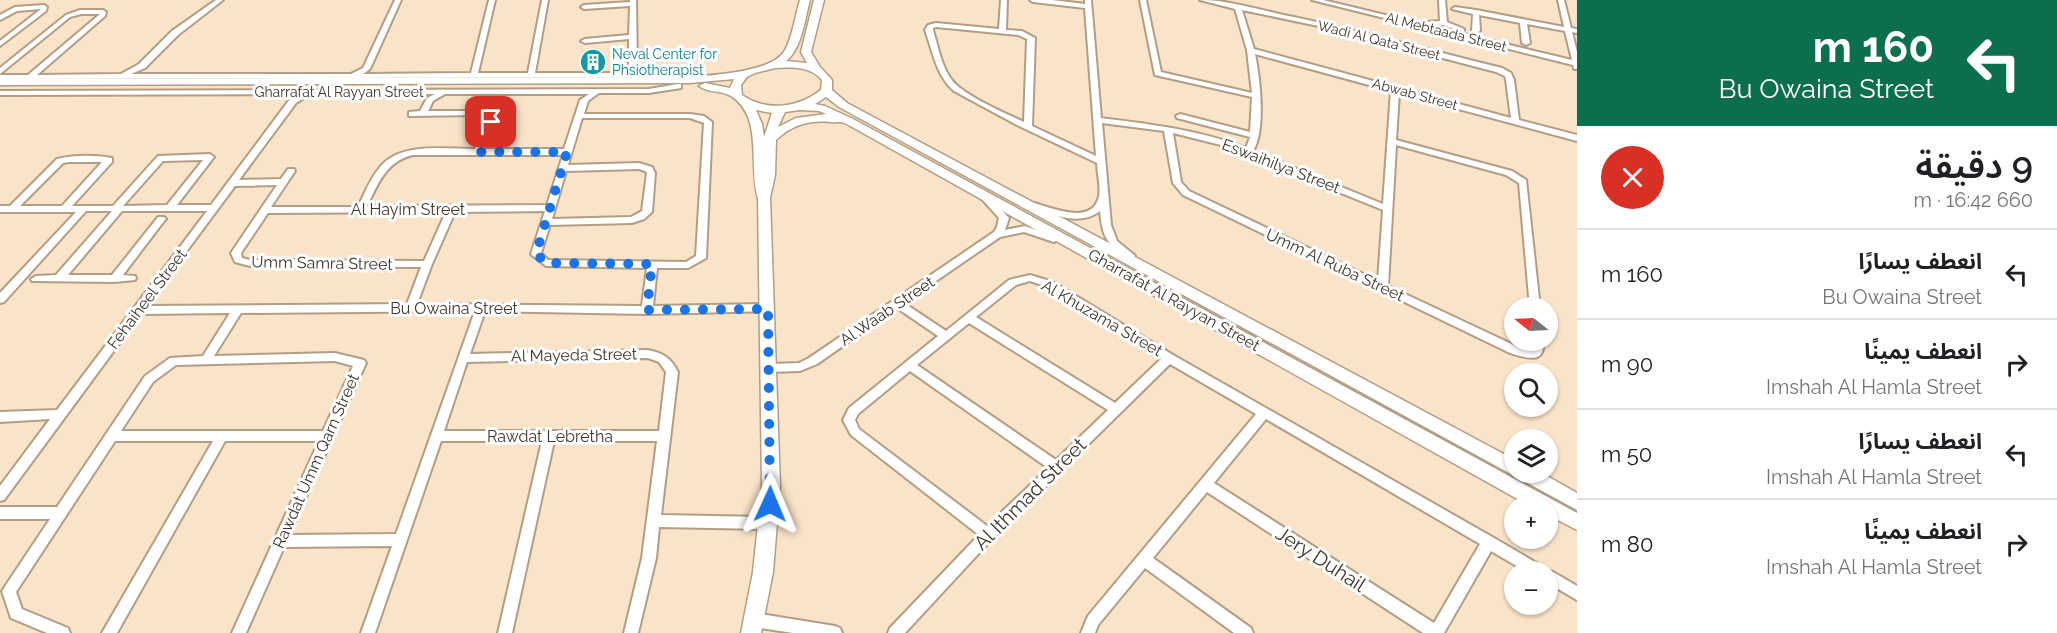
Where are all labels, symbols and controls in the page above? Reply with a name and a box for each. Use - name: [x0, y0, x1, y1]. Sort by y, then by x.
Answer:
- street label: Al Mebtaada Street: [1384, 9, 1508, 55]
- street label: Wadi Al Qata Street: [1316, 17, 1442, 63]
- text: 160 m: [1813, 23, 1934, 72]
- icon: left: [1955, 24, 2033, 102]
- place label: Neval Center for Phsiotherapist: [612, 46, 717, 78]
- building icon: Neval Center for Phsiotherapist: [578, 47, 608, 77]
- text: Bu Owaina Street: [1718, 73, 1934, 104]
- street label: Abwab Street: [1371, 75, 1460, 113]
- street label: Gharrafat Al Rayyan Street: [254, 84, 424, 100]
- pin: [465, 96, 516, 147]
- icon: arrive: [474, 105, 507, 138]
- street label: Eswaihilya Street: [1219, 135, 1343, 197]
- text: 9 دقيقة: [1916, 144, 2033, 186]
- button: close: [1601, 146, 1664, 209]
- text: 660 m · 16:42: [1913, 188, 2033, 212]
- street label: Al Hayim Street: [351, 200, 466, 219]
- street label: Umm Al Ruba Street: [1263, 225, 1408, 306]
- street label: Fehaiheel Street: [103, 245, 191, 353]
- street label: Gharrafat Al Rayyan Street: [1085, 245, 1264, 355]
- text: انعطف يسارًا: [1859, 248, 1982, 274]
- street label: Umm Samra Street: [251, 252, 393, 274]
- icon: left: [2000, 258, 2033, 291]
- text: 160 m: [1601, 261, 1663, 287]
- street label: Al Waab Street: [836, 272, 938, 350]
- street label: Al Khuzama Street: [1038, 276, 1166, 361]
- text: Bu Owaina Street: [1822, 285, 1982, 309]
- north arrow: [1504, 297, 1558, 351]
- map controls: [1504, 297, 1558, 615]
- street label: Bu Owaina Street: [390, 299, 519, 318]
- text: انعطف يمينًا: [1864, 338, 1982, 364]
- street label: Al Mayeda Street: [511, 344, 638, 366]
- icon: right: [2000, 348, 2033, 381]
- text: 90 m: [1601, 351, 1653, 377]
- button: search: [1504, 363, 1558, 417]
- street label: Rawdat Umm Qarn Street: [269, 370, 363, 551]
- text: Imshah Al Hamla Street: [1766, 375, 1982, 399]
- street label: Rawdat Lebretha: [487, 427, 613, 446]
- text: انعطف يسارًا: [1859, 428, 1982, 454]
- button: layers: [1504, 429, 1558, 483]
- street label: Al Ithmad Street: [969, 433, 1091, 555]
- icon: left: [2000, 438, 2033, 471]
- text: 50 m: [1601, 441, 1652, 467]
- text: Imshah Al Hamla Street: [1766, 465, 1982, 489]
- position arrow: [738, 472, 802, 536]
- button: +: [1504, 495, 1558, 549]
- text: انعطف يمينًا: [1864, 518, 1982, 544]
- street label: Jery Duhail: [1272, 521, 1371, 597]
- icon: right: [2000, 528, 2033, 561]
- text: 80 m: [1601, 531, 1653, 557]
- text: Imshah Al Hamla Street: [1766, 555, 1982, 579]
- button: −: [1504, 561, 1558, 615]

